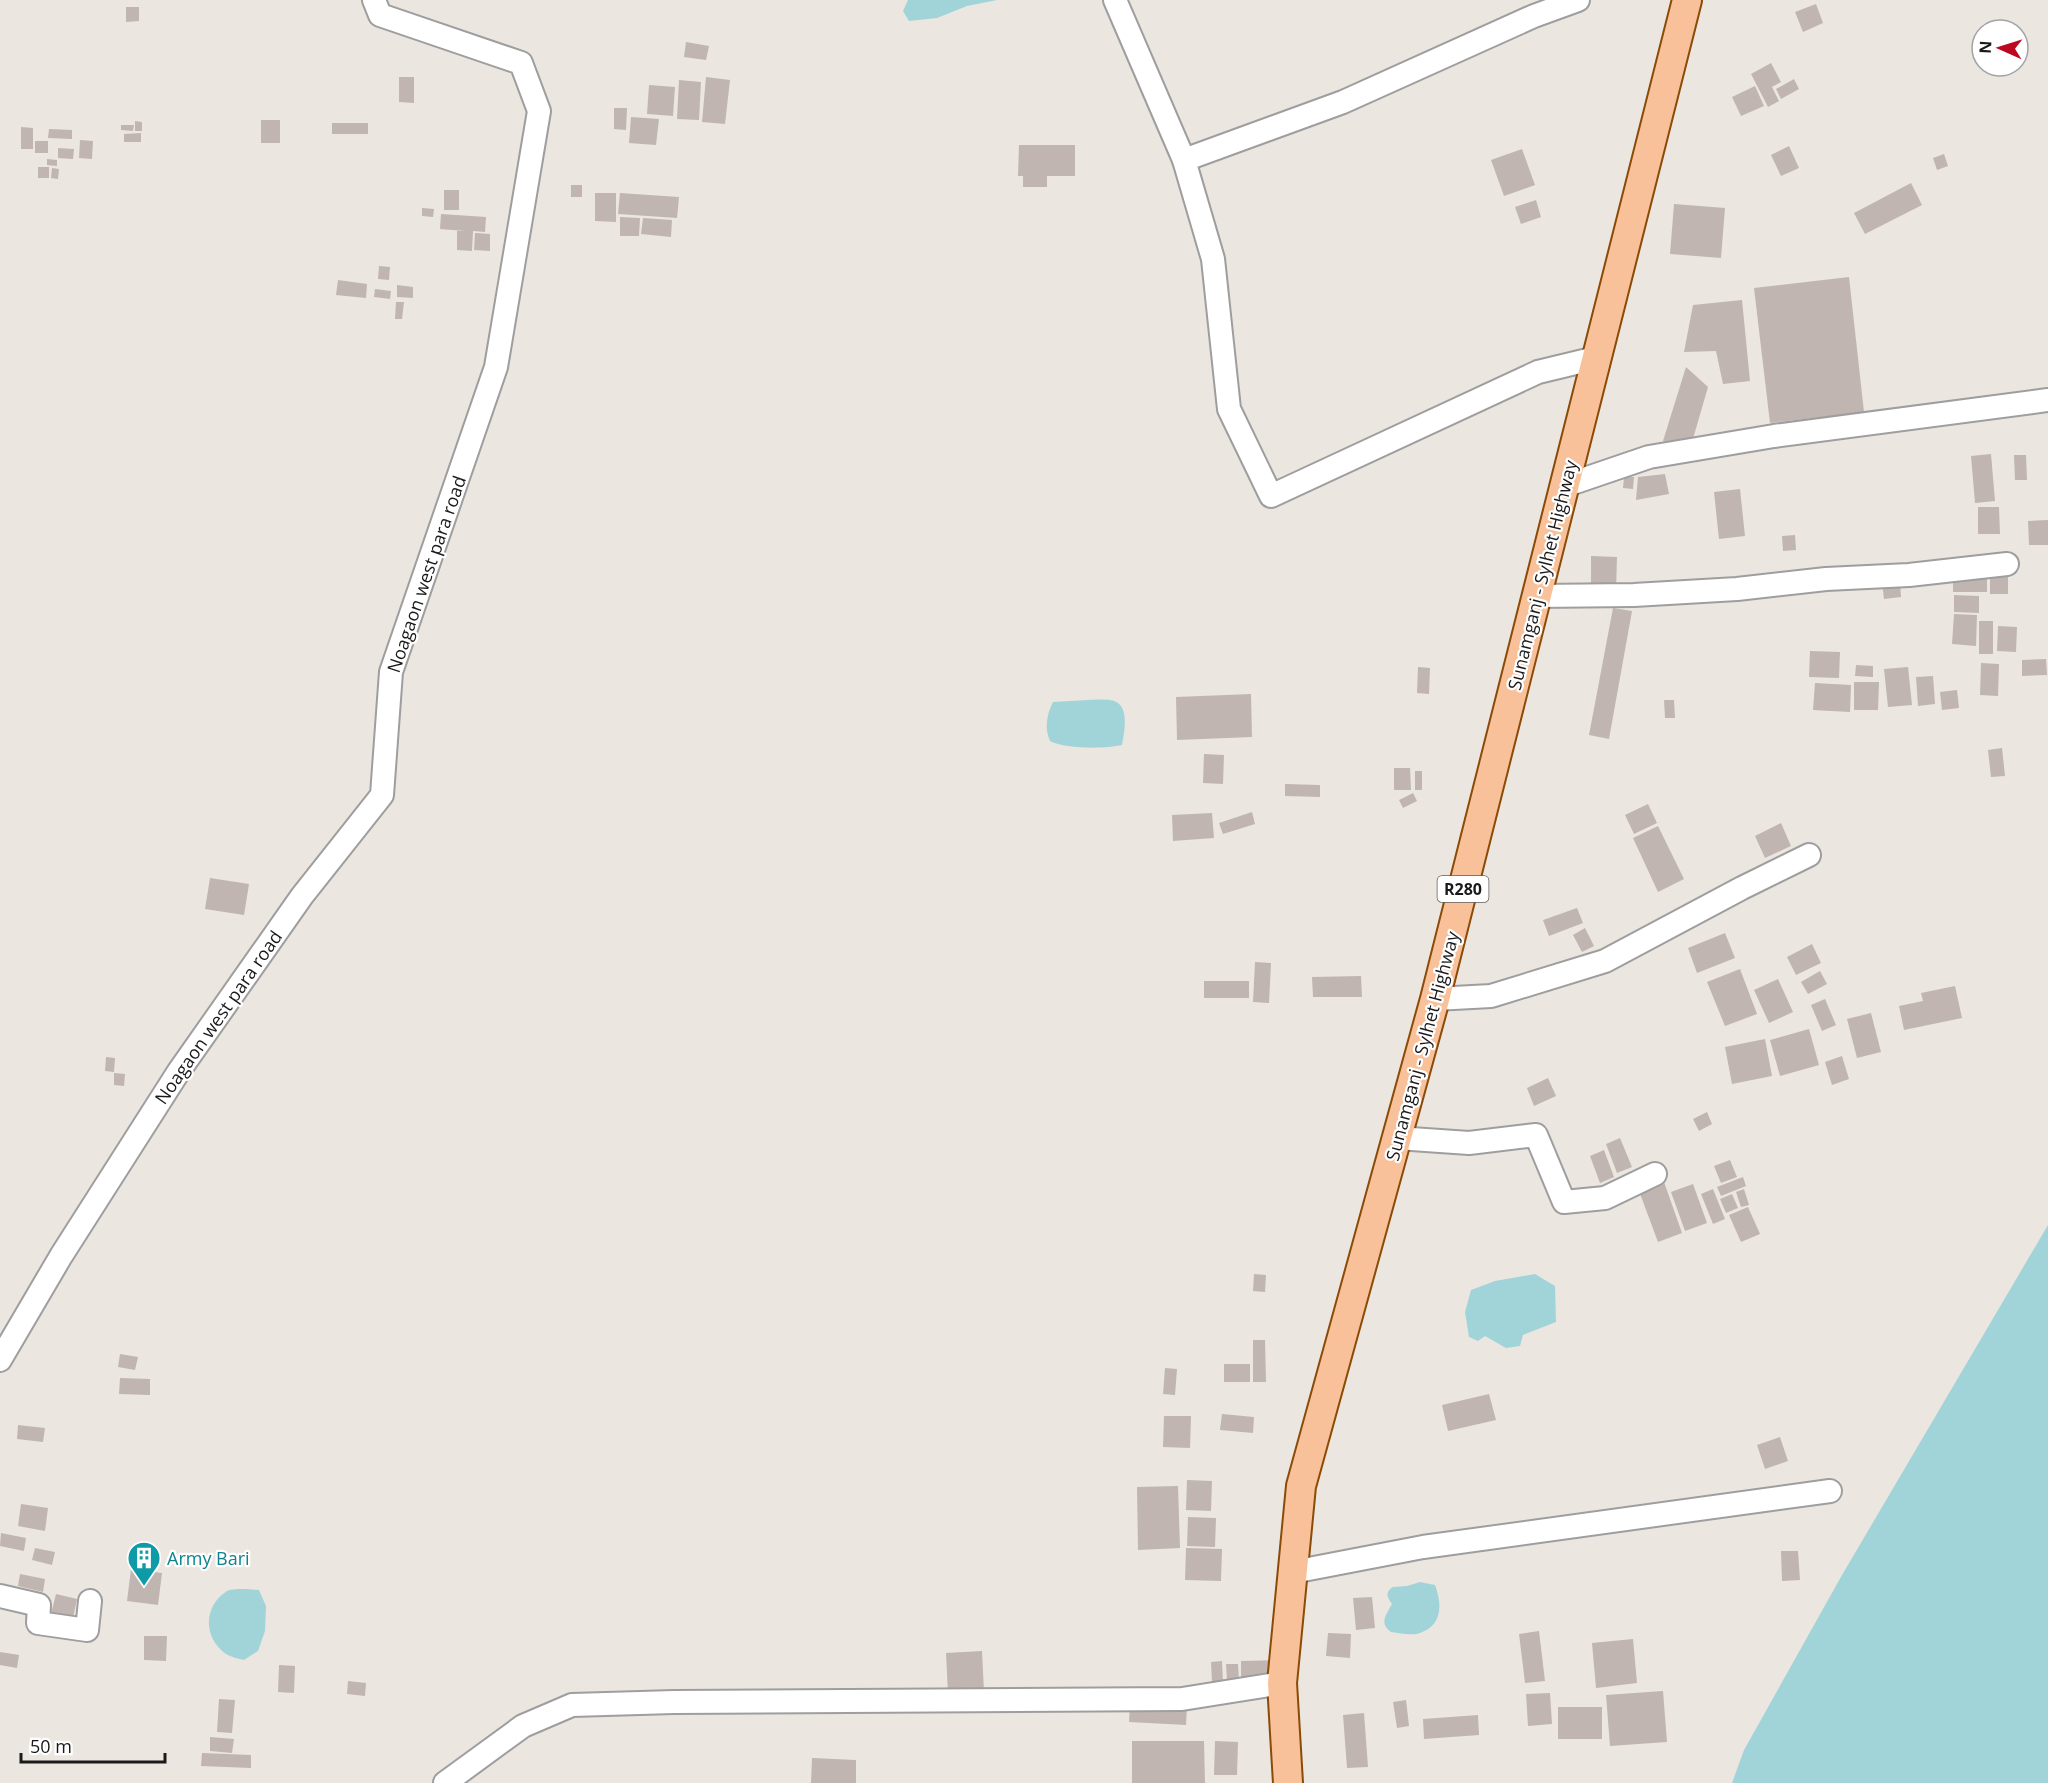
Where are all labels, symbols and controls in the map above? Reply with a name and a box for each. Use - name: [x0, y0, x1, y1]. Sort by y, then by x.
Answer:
- north arrow: [1970, 18, 2030, 78]
- text: N: [1974, 40, 1996, 54]
- street label: Sunamganj - Sylhet Highway: [1502, 456, 1582, 693]
- street label: Noagaon west para road: [381, 472, 471, 676]
- road number: R280: [1438, 876, 1488, 902]
- street label: Noagaon west para road: [149, 925, 287, 1109]
- street label: Sunamganj - Sylhet Highway: [1380, 928, 1464, 1163]
- building icon: Army Bari: [126, 1540, 162, 1587]
- place label: Army Bari: [167, 1546, 250, 1570]
- scale bar: [21, 1726, 165, 1764]
- text: 50 m: [30, 1734, 72, 1758]

